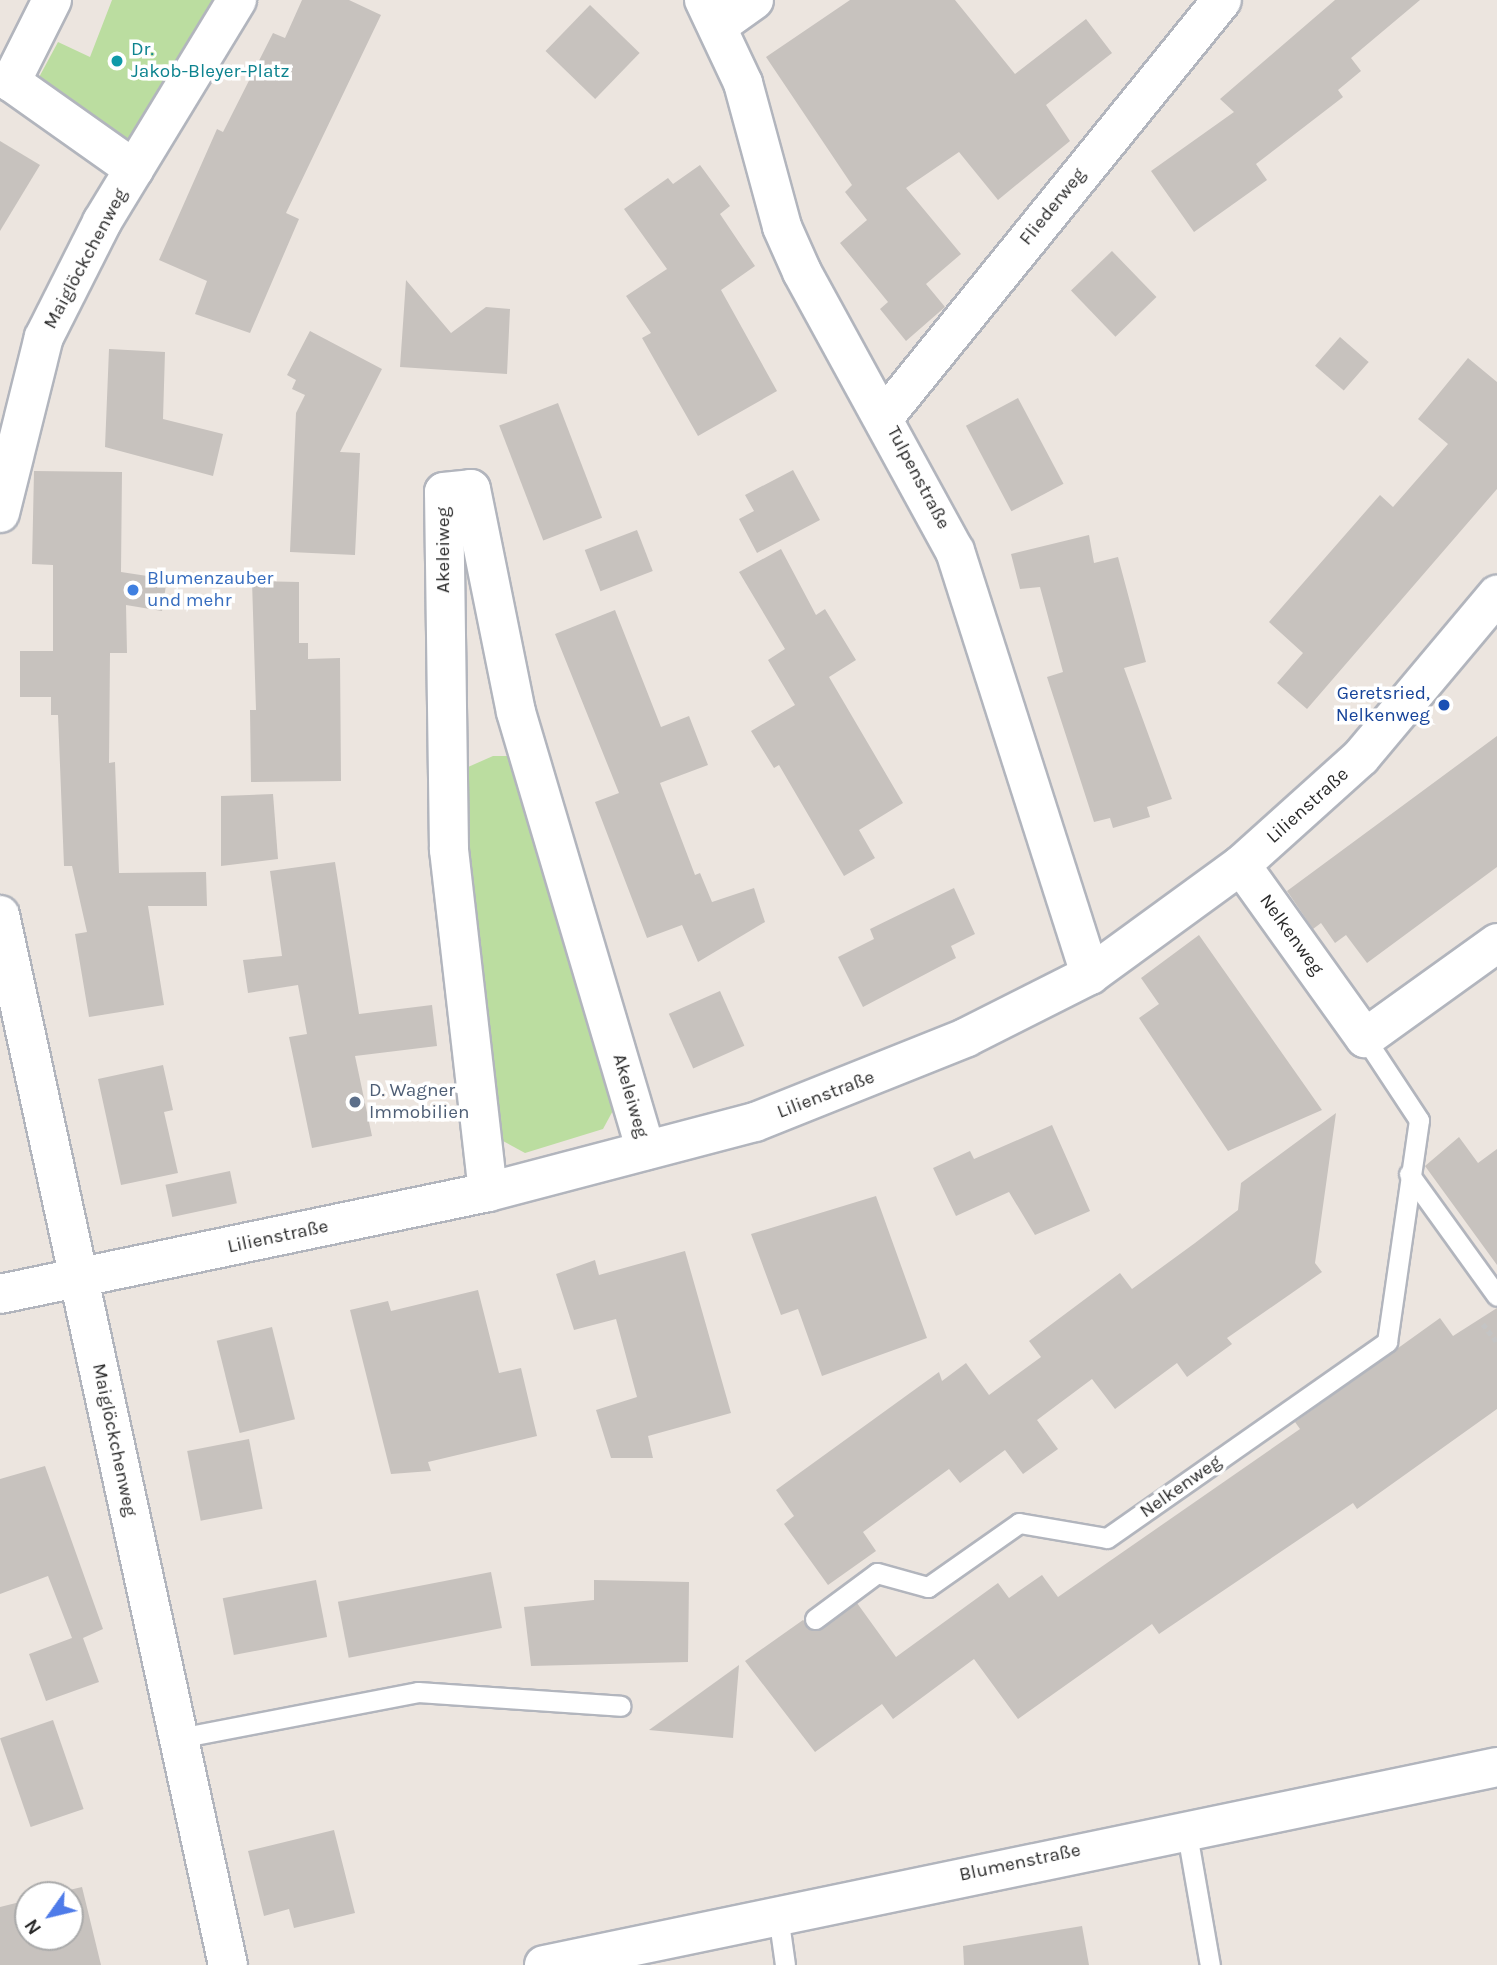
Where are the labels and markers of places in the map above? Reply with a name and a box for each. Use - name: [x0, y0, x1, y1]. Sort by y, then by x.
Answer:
- place label: Dr. Jakob-Bleyer-Platz: [131, 39, 290, 83]
- marker: Dr. Jakob-Bleyer-Platz: [109, 53, 125, 69]
- place label: Blumenzauber und mehr: [147, 568, 273, 612]
- marker: Blumenzauber und mehr: [125, 582, 141, 598]
- place label: Geretsried, Nelkenweg: [1336, 683, 1430, 727]
- marker: Geretsried, Nelkenweg: [1436, 697, 1452, 713]
- place label: D. Wagner Immobilien: [369, 1080, 469, 1124]
- marker: D. Wagner Immobilien: [347, 1094, 363, 1110]

